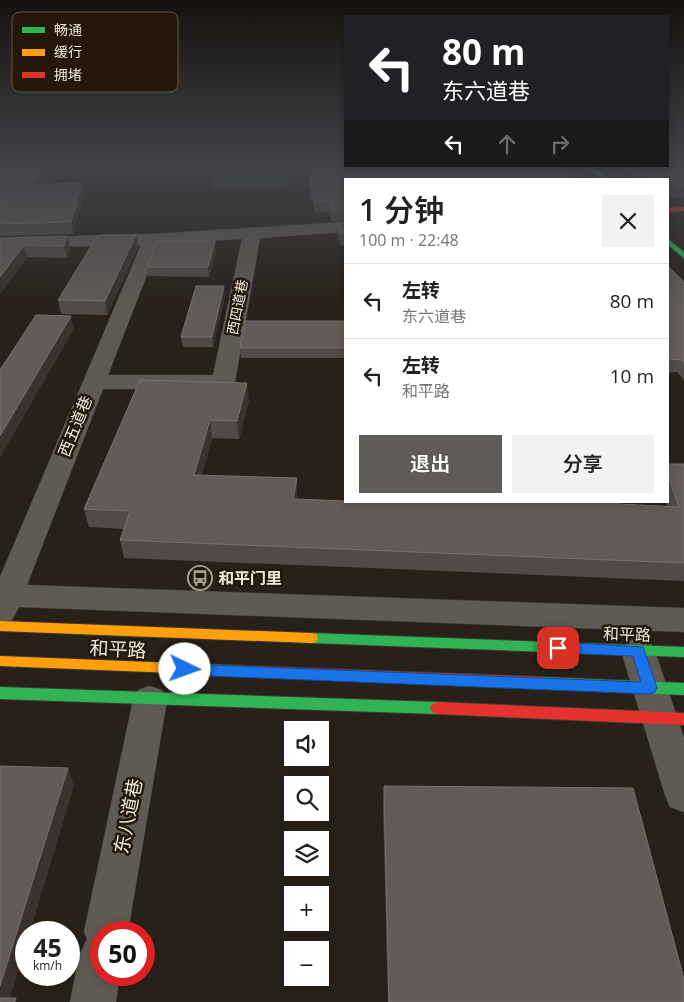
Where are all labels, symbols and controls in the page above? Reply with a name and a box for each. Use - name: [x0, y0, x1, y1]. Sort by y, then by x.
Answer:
- legend: [12, 12, 178, 92]
- text: 畅通: [54, 20, 82, 39]
- text: 80 m: [442, 28, 525, 75]
- icon: left: [359, 35, 424, 100]
- text: 缓行: [54, 42, 82, 61]
- text: 拥堵: [54, 65, 82, 84]
- text: 东六道巷: [442, 75, 530, 105]
- icon: left: [440, 130, 468, 158]
- icon: ahead: [493, 130, 521, 158]
- icon: right: [546, 130, 574, 158]
- text: 1 分钟: [359, 189, 444, 230]
- button: close: [602, 195, 654, 247]
- text: 100 m · 22:48: [359, 229, 459, 251]
- text: 左转: [402, 277, 440, 303]
- street label: 西四道巷: [222, 278, 252, 336]
- icon: left: [359, 287, 387, 315]
- text: 80 m: [610, 288, 654, 314]
- text: 东六道巷: [402, 305, 466, 327]
- text: 左转: [402, 352, 440, 378]
- icon: left: [359, 362, 387, 390]
- text: 10 m: [610, 363, 654, 389]
- text: 和平路: [402, 380, 450, 402]
- street label: 西五道巷: [53, 392, 97, 460]
- button: 退出: [359, 435, 502, 493]
- button: 分享: [512, 435, 654, 493]
- bus stop icon: 和平门里: [187, 565, 213, 591]
- place label: 和平门里: [218, 567, 282, 589]
- street label: 和平路: [603, 622, 651, 646]
- pin: [537, 627, 579, 669]
- icon: arrive: [544, 634, 572, 662]
- street label: 和平路: [89, 635, 147, 663]
- position arrow: [158, 642, 210, 694]
- map controls: [284, 721, 329, 986]
- button: sound: [284, 721, 329, 766]
- street label: 东八道巷: [108, 776, 148, 856]
- button: search: [284, 776, 329, 821]
- button: layers: [284, 831, 329, 876]
- button: +: [284, 886, 329, 931]
- speed limit sign: 50: [90, 921, 155, 986]
- text: 45: [33, 930, 62, 964]
- button: −: [284, 941, 329, 986]
- text: km/h: [33, 957, 62, 974]

